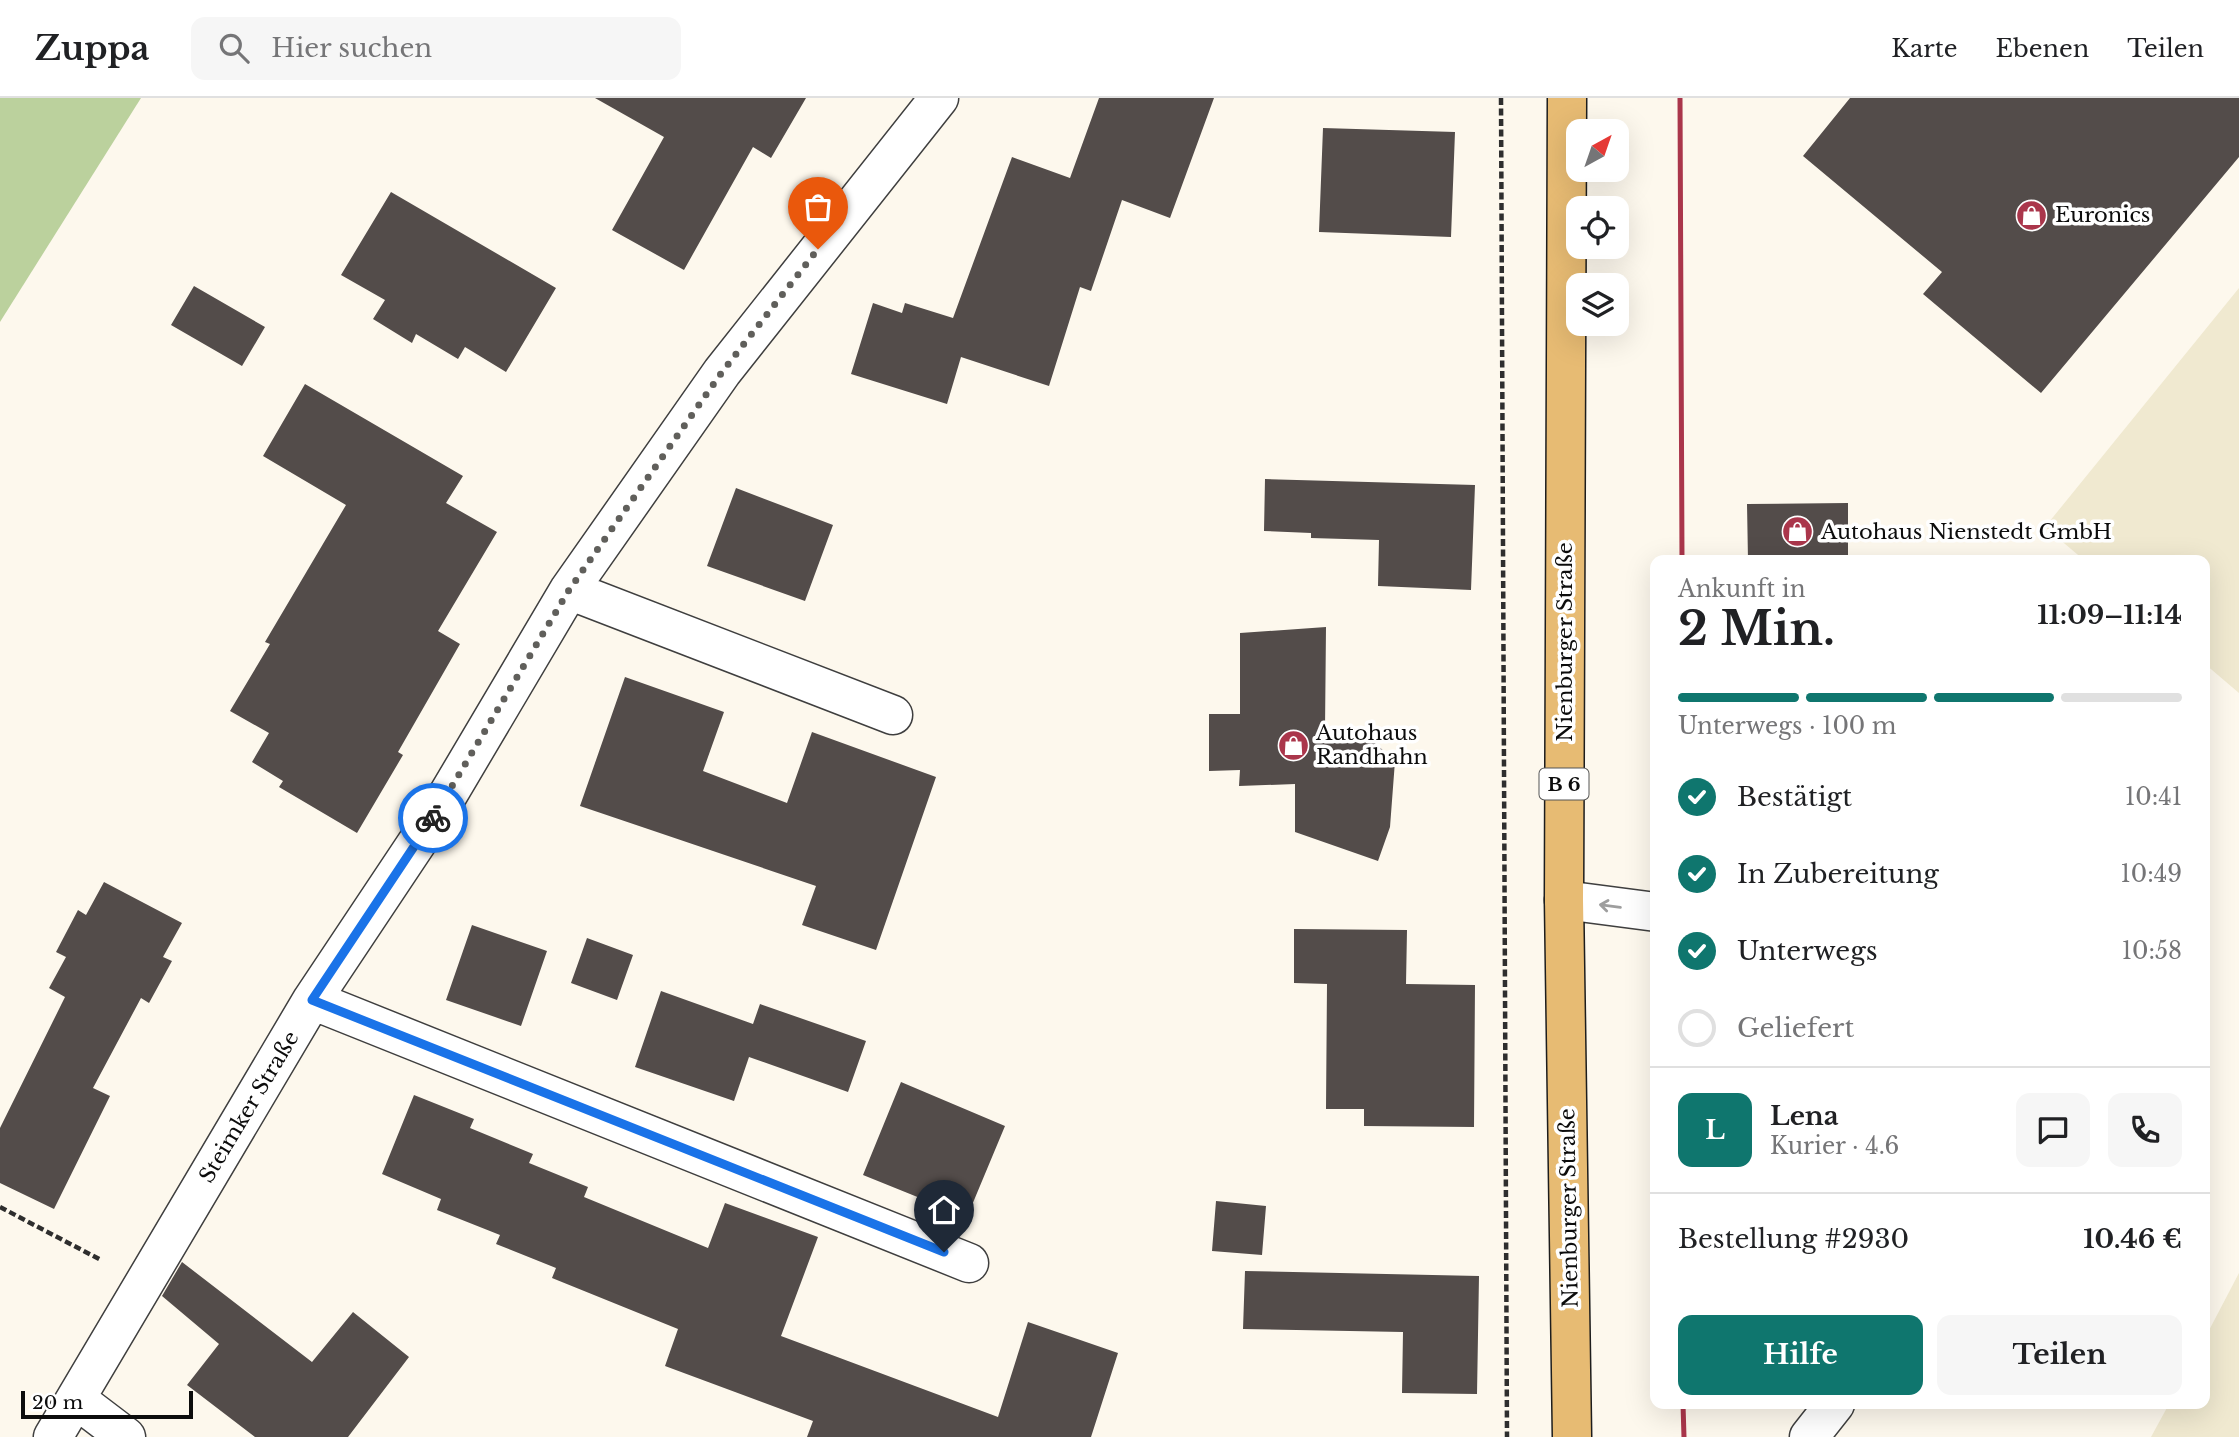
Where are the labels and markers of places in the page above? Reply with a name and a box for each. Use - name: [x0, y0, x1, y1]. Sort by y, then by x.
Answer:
- pin: [788, 177, 848, 249]
- shop icon: Euronics: [2015, 198, 2049, 232]
- place label: Euronics: [2055, 202, 2150, 228]
- shop icon: Autohaus Nienstedt GmbH: [1781, 515, 1815, 549]
- place label: Autohaus Nienstedt GmbH: [1820, 519, 2112, 545]
- place label: Autohaus Randhahn: [1315, 720, 1428, 770]
- shop icon: Autohaus Randhahn: [1276, 728, 1310, 762]
- pin: [914, 1180, 974, 1252]

